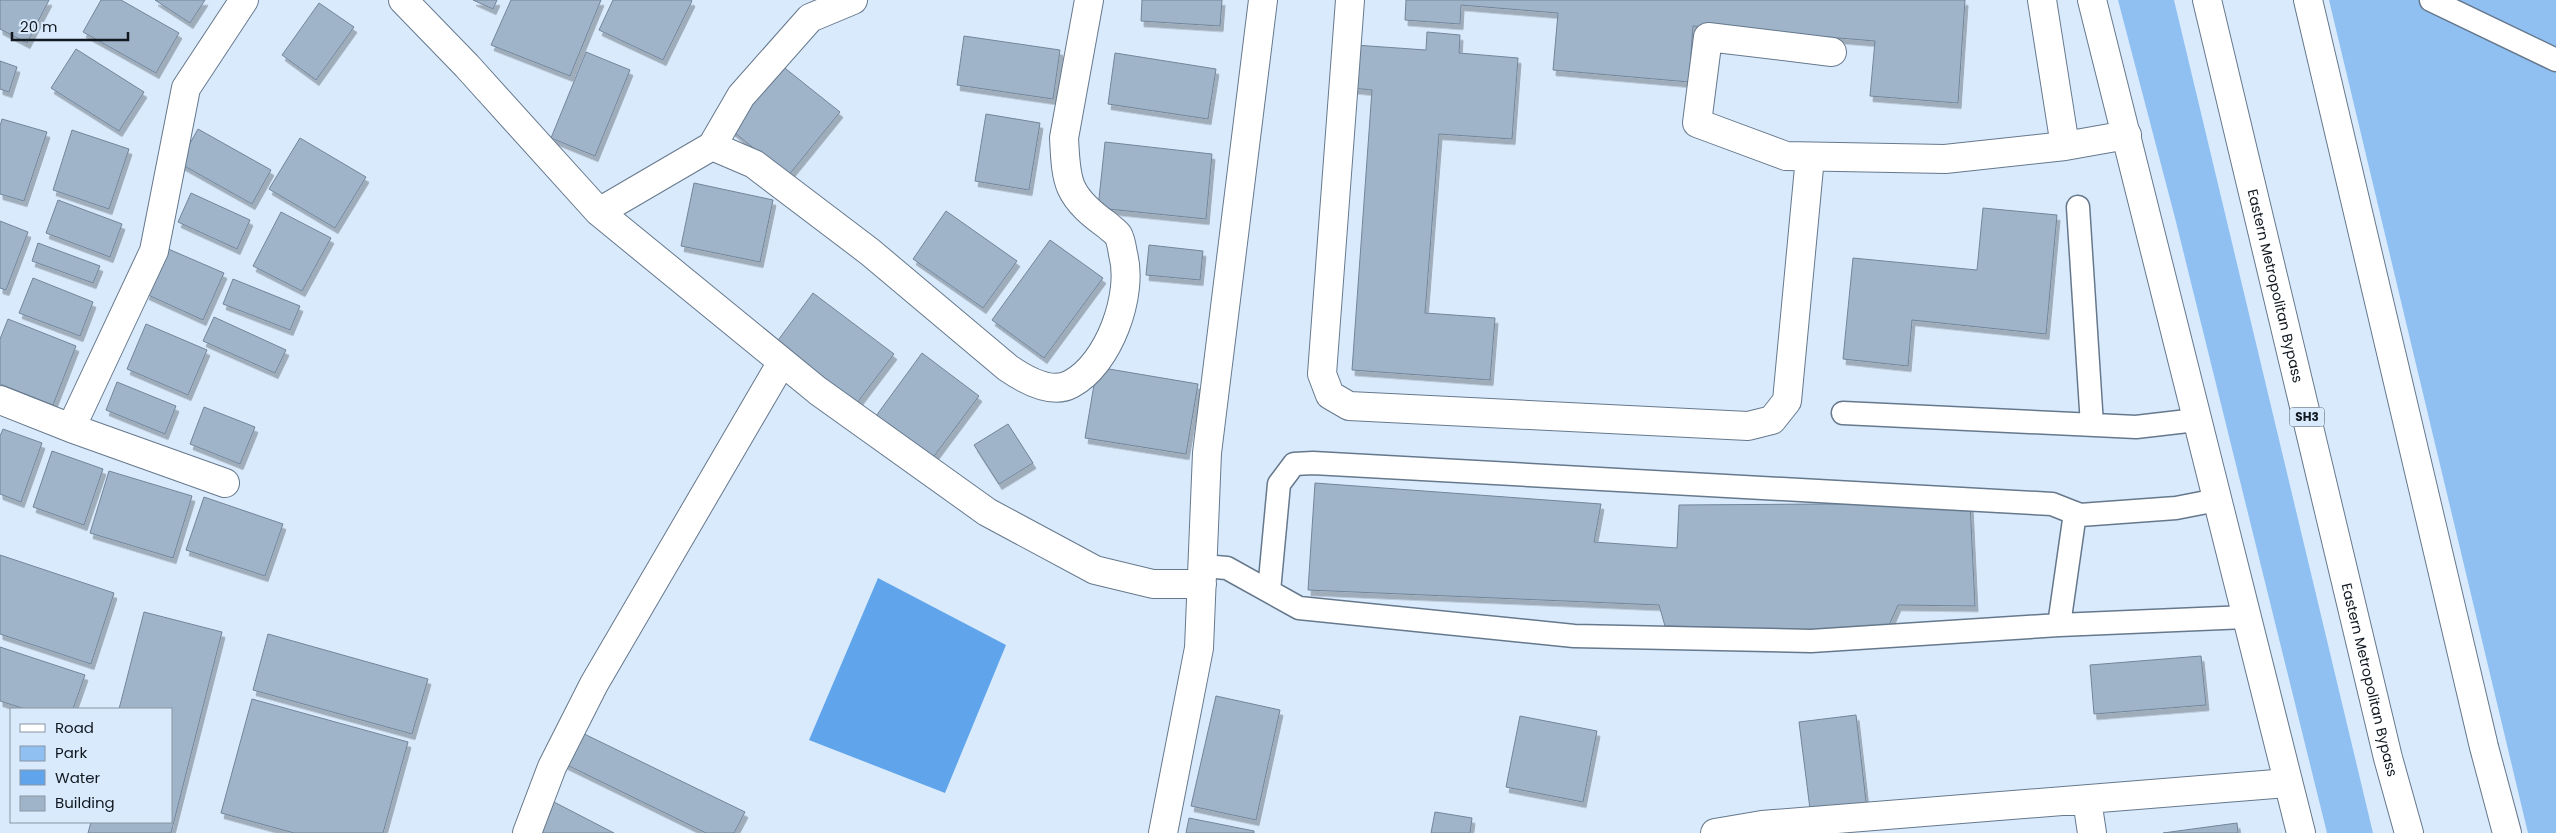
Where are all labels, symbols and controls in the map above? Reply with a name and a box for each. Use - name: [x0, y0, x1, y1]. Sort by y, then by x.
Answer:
- scale bar: [12, 10, 129, 42]
- text: 20 m: [20, 16, 58, 37]
- street label: Eastern Metropolitan Bypass: [2243, 187, 2308, 385]
- road number: SH3: [2290, 408, 2324, 427]
- street label: Eastern Metropolitan Bypass: [2337, 581, 2403, 779]
- legend: [10, 708, 172, 823]
- text: Road: [55, 717, 94, 738]
- text: Park: [55, 742, 87, 763]
- text: Water: [55, 767, 101, 788]
- text: Building: [55, 792, 115, 813]

